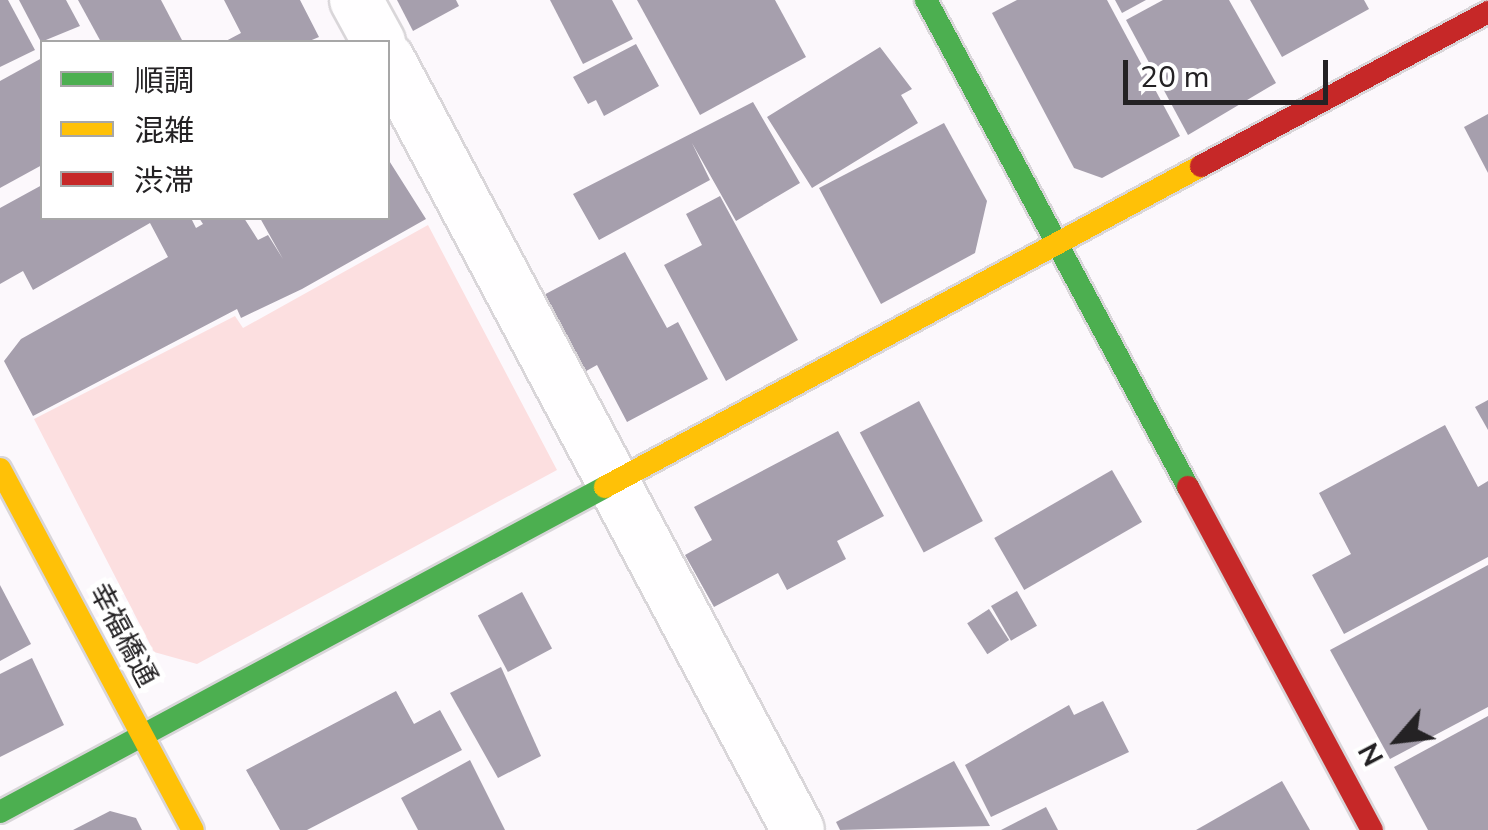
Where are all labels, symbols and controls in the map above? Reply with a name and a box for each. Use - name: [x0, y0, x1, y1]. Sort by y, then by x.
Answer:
- legend: [40, 40, 390, 220]
- scale bar: [1128, 40, 1333, 102]
- text: 20 m: [1140, 57, 1209, 98]
- text: 順調: [134, 61, 194, 102]
- text: 混雑: [134, 111, 194, 152]
- text: 渋滞: [134, 161, 194, 202]
- street label: 幸福橋通: [82, 578, 164, 692]
- north arrow: [1348, 690, 1448, 790]
- text: N: [1350, 736, 1393, 772]

